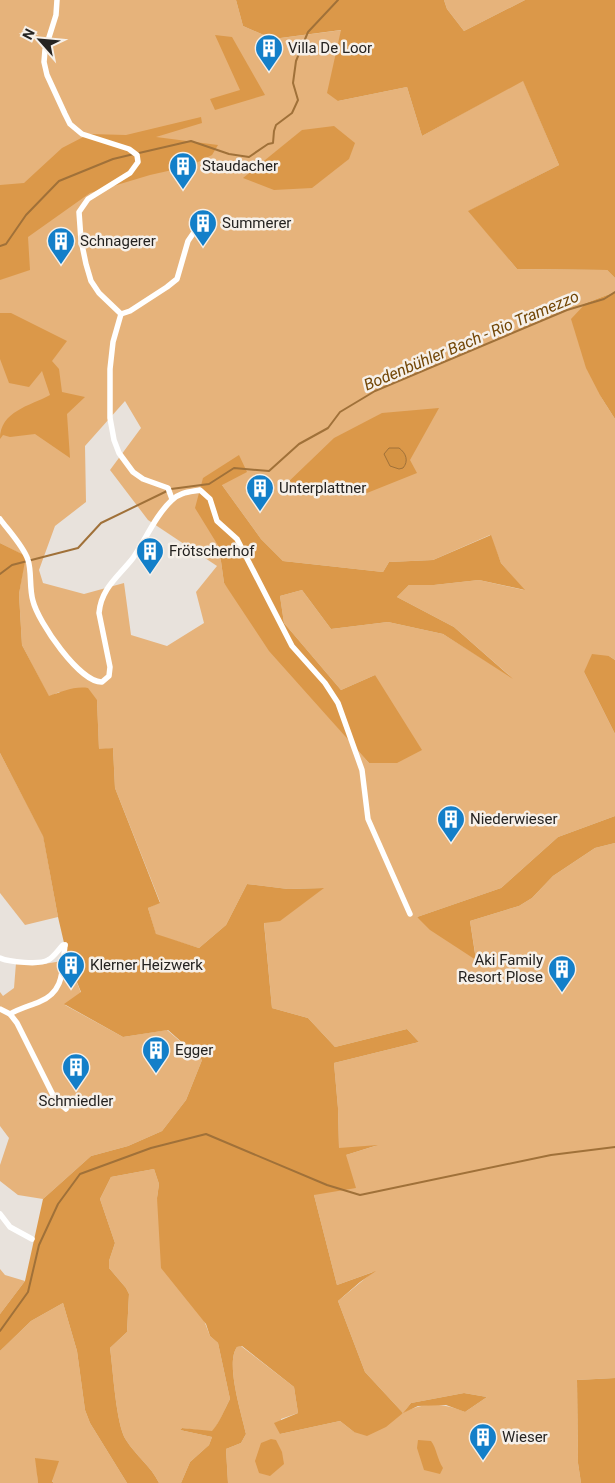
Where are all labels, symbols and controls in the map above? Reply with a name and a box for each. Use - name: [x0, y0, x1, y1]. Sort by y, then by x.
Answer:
- north arrow: [15, 15, 65, 65]
- text: N: [19, 26, 38, 42]
- building icon: Villa De Loor: [254, 33, 284, 72]
- place label: Villa De Loor: [288, 39, 372, 57]
- building icon: Staudacher: [168, 151, 198, 190]
- place label: Staudacher: [202, 157, 278, 175]
- building icon: Summerer: [188, 208, 218, 247]
- place label: Summerer: [222, 214, 291, 232]
- building icon: Schnagerer: [46, 226, 76, 265]
- place label: Schnagerer: [80, 232, 156, 250]
- water label: Bodenbühler Bach - Rio Tramezzo: [361, 286, 582, 395]
- building icon: Unterplattner: [245, 473, 275, 512]
- place label: Unterplattner: [279, 479, 366, 497]
- building icon: Frötscherhof: [135, 536, 165, 575]
- place label: Frötscherhof: [169, 542, 255, 560]
- building icon: Niederwieser: [436, 804, 466, 843]
- place label: Niederwieser: [470, 810, 558, 828]
- building icon: Klerner Heizwerk: [56, 950, 86, 989]
- place label: Aki Family Resort Plose: [458, 951, 543, 986]
- building icon: Aki Family Resort Plose: [547, 954, 577, 993]
- place label: Klerner Heizwerk: [90, 956, 203, 974]
- building icon: Egger: [141, 1035, 171, 1074]
- place label: Egger: [175, 1041, 213, 1059]
- building icon: Schmiedler: [61, 1052, 91, 1091]
- place label: Schmiedler: [39, 1092, 113, 1110]
- building icon: Wieser: [468, 1422, 498, 1461]
- place label: Wieser: [502, 1428, 548, 1446]

